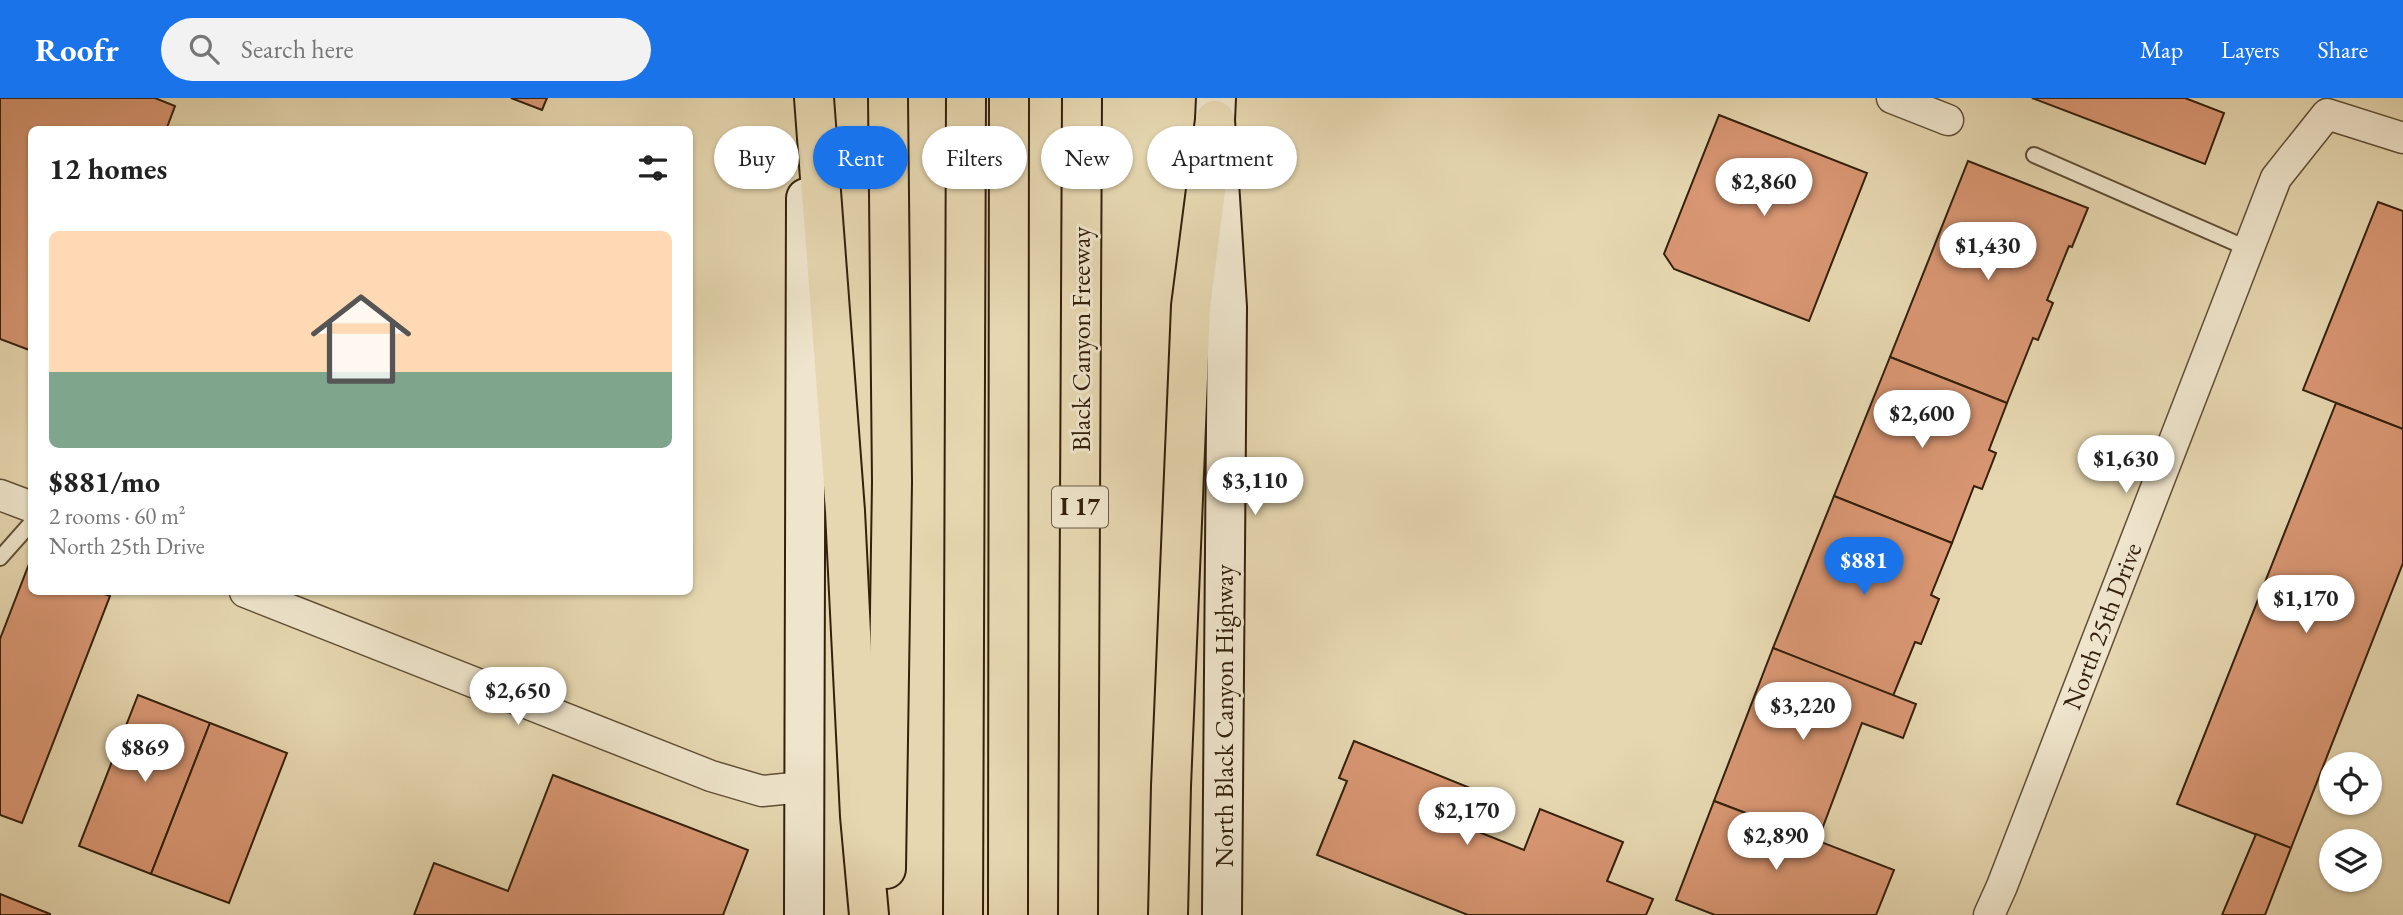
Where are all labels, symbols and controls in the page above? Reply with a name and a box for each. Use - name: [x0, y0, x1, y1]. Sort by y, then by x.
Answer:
- search box: [161, 18, 651, 81]
- text: Roofr: [35, 28, 119, 71]
- icon: search: [185, 30, 223, 68]
- text: Search here: [241, 32, 354, 66]
- text: Map: [2140, 34, 2183, 65]
- text: Layers: [2221, 34, 2280, 65]
- text: Share: [2318, 34, 2368, 65]
- chip: Buy: [714, 126, 799, 189]
- chip: Rent: [813, 126, 908, 189]
- chip: Filters: [922, 126, 1027, 189]
- chip: New: [1041, 126, 1133, 189]
- chip: Apartment: [1147, 126, 1297, 189]
- text: 12 homes: [49, 149, 167, 188]
- icon: filters: [634, 149, 672, 187]
- pin: $2,860: [1707, 158, 1821, 218]
- text: $2,860: [1732, 166, 1796, 196]
- pin: $1,430: [1931, 222, 2045, 282]
- street label: Black Canyon Freeway: [1064, 226, 1098, 451]
- text: $1,430: [1956, 230, 2020, 260]
- icon: home: [298, 276, 424, 402]
- pin: $2,600: [1865, 390, 1979, 450]
- text: $2,600: [1890, 398, 1954, 428]
- pin: $1,630: [2069, 436, 2183, 495]
- text: $1,630: [2094, 443, 2158, 473]
- pin: $3,110: [1198, 458, 1312, 517]
- text: $881/mo: [49, 462, 160, 501]
- text: $3,110: [1223, 465, 1287, 495]
- road number: I 17: [1052, 486, 1108, 528]
- text: 2 rooms · 60 m²: [49, 501, 186, 531]
- text: North 25th Drive: [49, 531, 205, 561]
- pin: $881: [1823, 538, 1905, 597]
- street label: North 25th Drive: [2055, 538, 2149, 714]
- text: $881: [1840, 545, 1888, 575]
- street label: North Black Canyon Highway: [1207, 564, 1241, 868]
- pin: $1,170: [2249, 575, 2363, 635]
- text: $1,170: [2274, 583, 2338, 613]
- pin: $2,650: [461, 668, 575, 727]
- text: $2,650: [486, 675, 550, 705]
- pin: $3,220: [1746, 682, 1860, 742]
- text: $3,220: [1771, 690, 1835, 720]
- pin: $869: [104, 724, 186, 784]
- text: $869: [121, 732, 169, 762]
- map controls: [2319, 752, 2382, 892]
- button: locate: [2319, 752, 2382, 815]
- pin: $2,170: [1410, 788, 1524, 847]
- text: $2,170: [1435, 795, 1499, 825]
- pin: $2,890: [1719, 812, 1833, 872]
- text: $2,890: [1744, 820, 1808, 850]
- button: layers: [2319, 829, 2382, 892]

